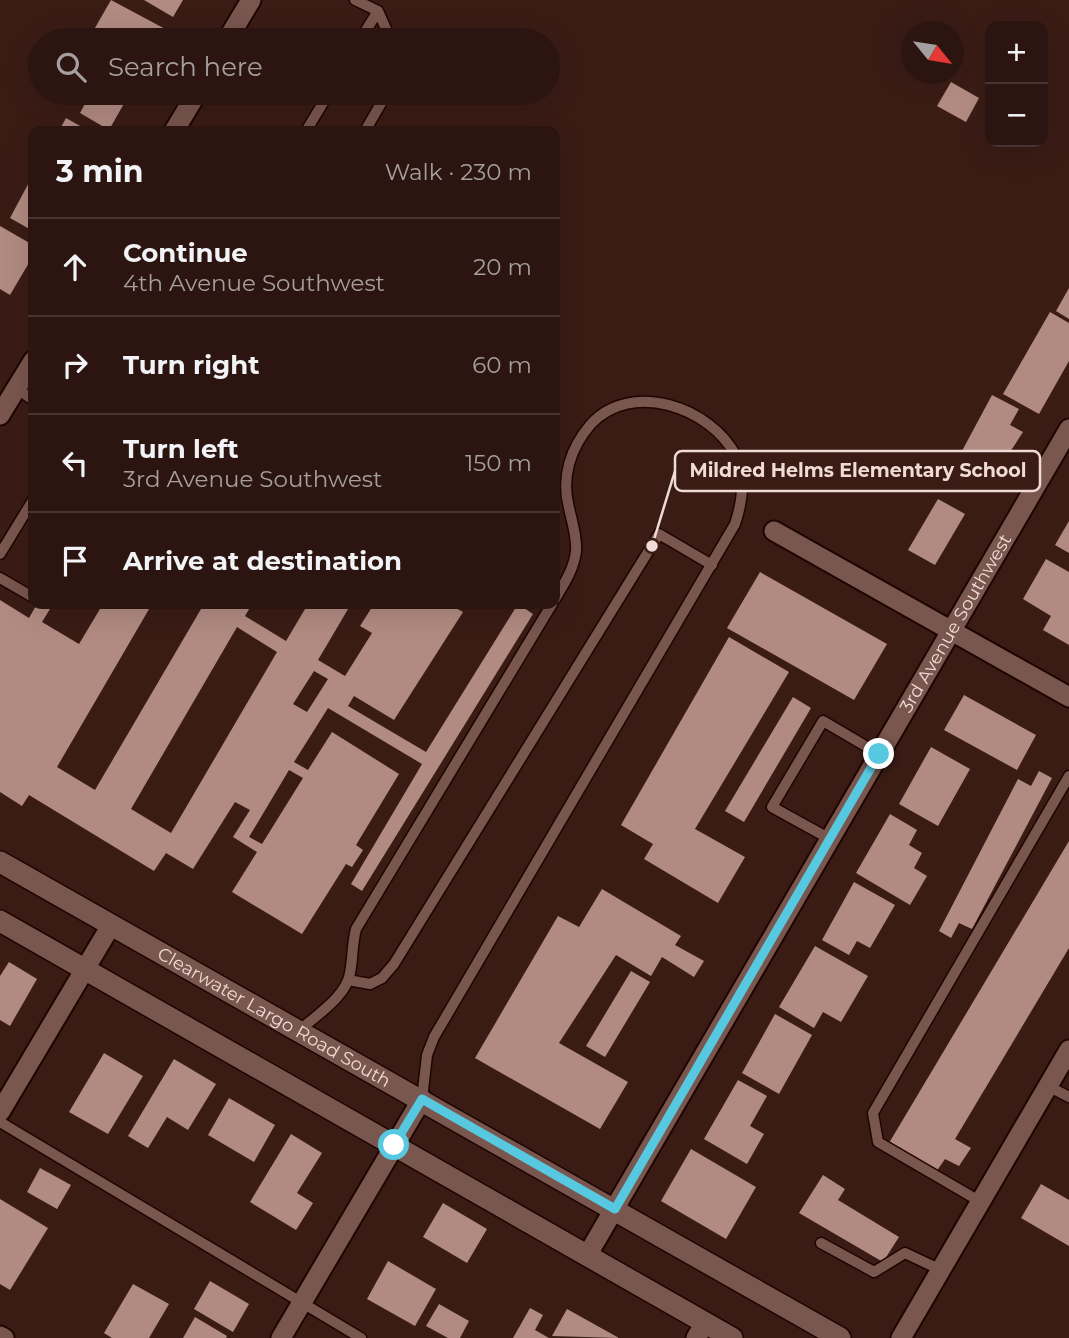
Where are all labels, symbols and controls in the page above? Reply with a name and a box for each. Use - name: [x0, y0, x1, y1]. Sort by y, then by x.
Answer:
- north arrow: [901, 21, 964, 84]
- map controls: [985, 21, 1048, 147]
- button: +: [985, 21, 1048, 84]
- search box: [28, 28, 560, 105]
- icon: search: [52, 48, 90, 86]
- text: Search here: [108, 51, 263, 83]
- button: −: [985, 84, 1048, 147]
- text: 3 min: [56, 153, 143, 190]
- text: Walk · 230 m: [385, 158, 532, 186]
- text: Continue: [123, 237, 248, 269]
- icon: ahead: [56, 248, 94, 286]
- text: 20 m: [473, 253, 532, 281]
- text: 4th Avenue Southwest: [123, 269, 385, 297]
- icon: right: [56, 346, 94, 384]
- text: Turn right: [123, 349, 259, 381]
- text: 60 m: [472, 351, 532, 379]
- text: Turn left: [123, 433, 239, 465]
- icon: left: [56, 444, 94, 482]
- text: 150 m: [465, 449, 532, 477]
- callout: Mildred Helms Elementary School: [675, 451, 1040, 491]
- text: Mildred Helms Elementary School: [690, 459, 1026, 482]
- text: 3rd Avenue Southwest: [123, 465, 382, 493]
- street label: 3rd Avenue Southwest: [895, 530, 1016, 717]
- icon: arrive: [56, 542, 94, 580]
- text: Arrive at destination: [123, 545, 402, 577]
- route end: [863, 738, 894, 769]
- street label: Clearwater Largo Road South: [154, 943, 395, 1092]
- route start: [378, 1129, 409, 1160]

